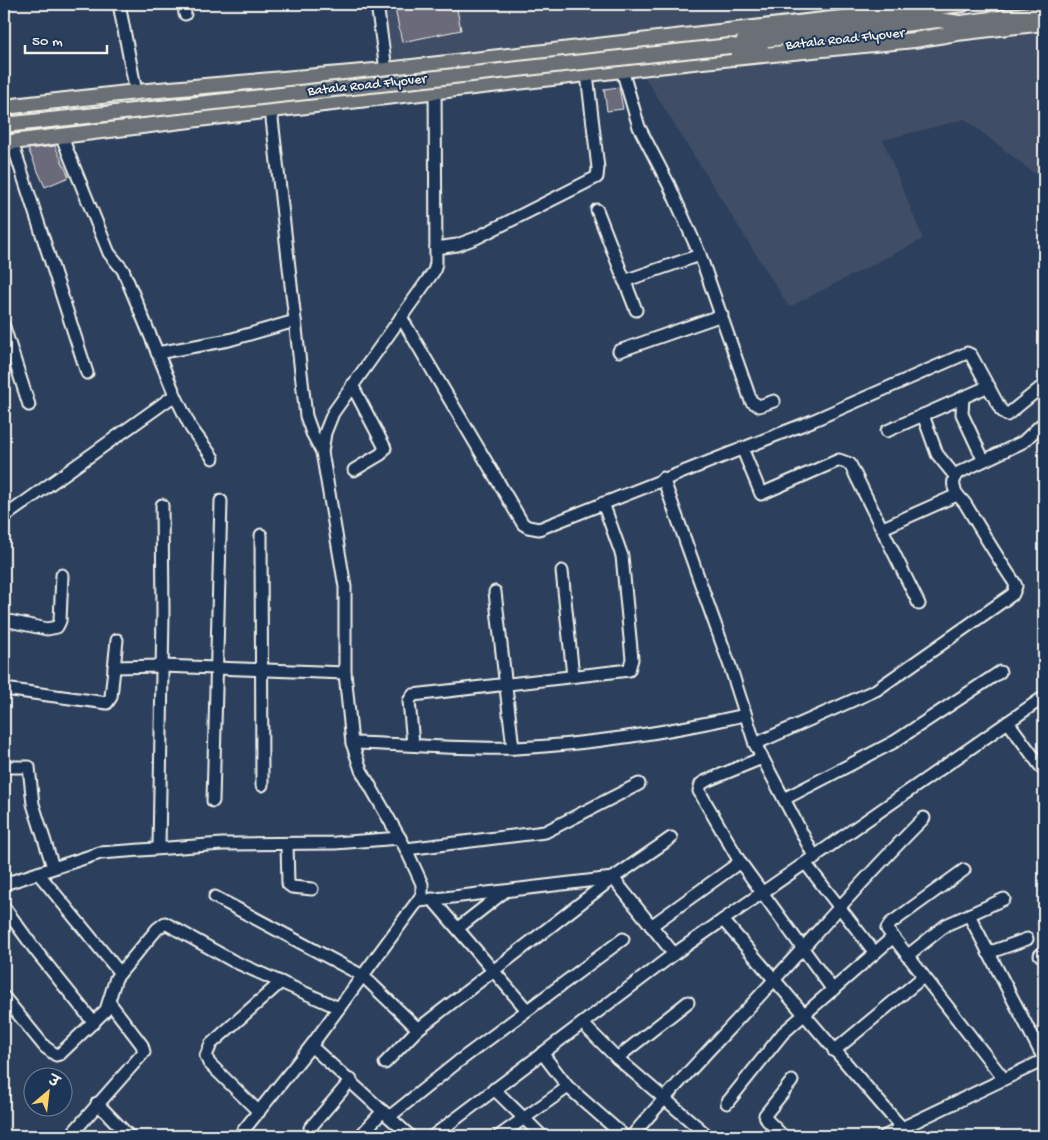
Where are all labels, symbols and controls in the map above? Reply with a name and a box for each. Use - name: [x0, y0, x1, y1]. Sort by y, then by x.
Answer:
- scale bar: [25, 22, 108, 54]
- street label: Batala Road Flyover: [784, 25, 906, 55]
- text: 50 m: [32, 33, 63, 51]
- street label: Batala Road Flyover: [306, 71, 428, 101]
- north arrow: [22, 1068, 72, 1118]
- text: उ: [43, 1072, 63, 1093]

